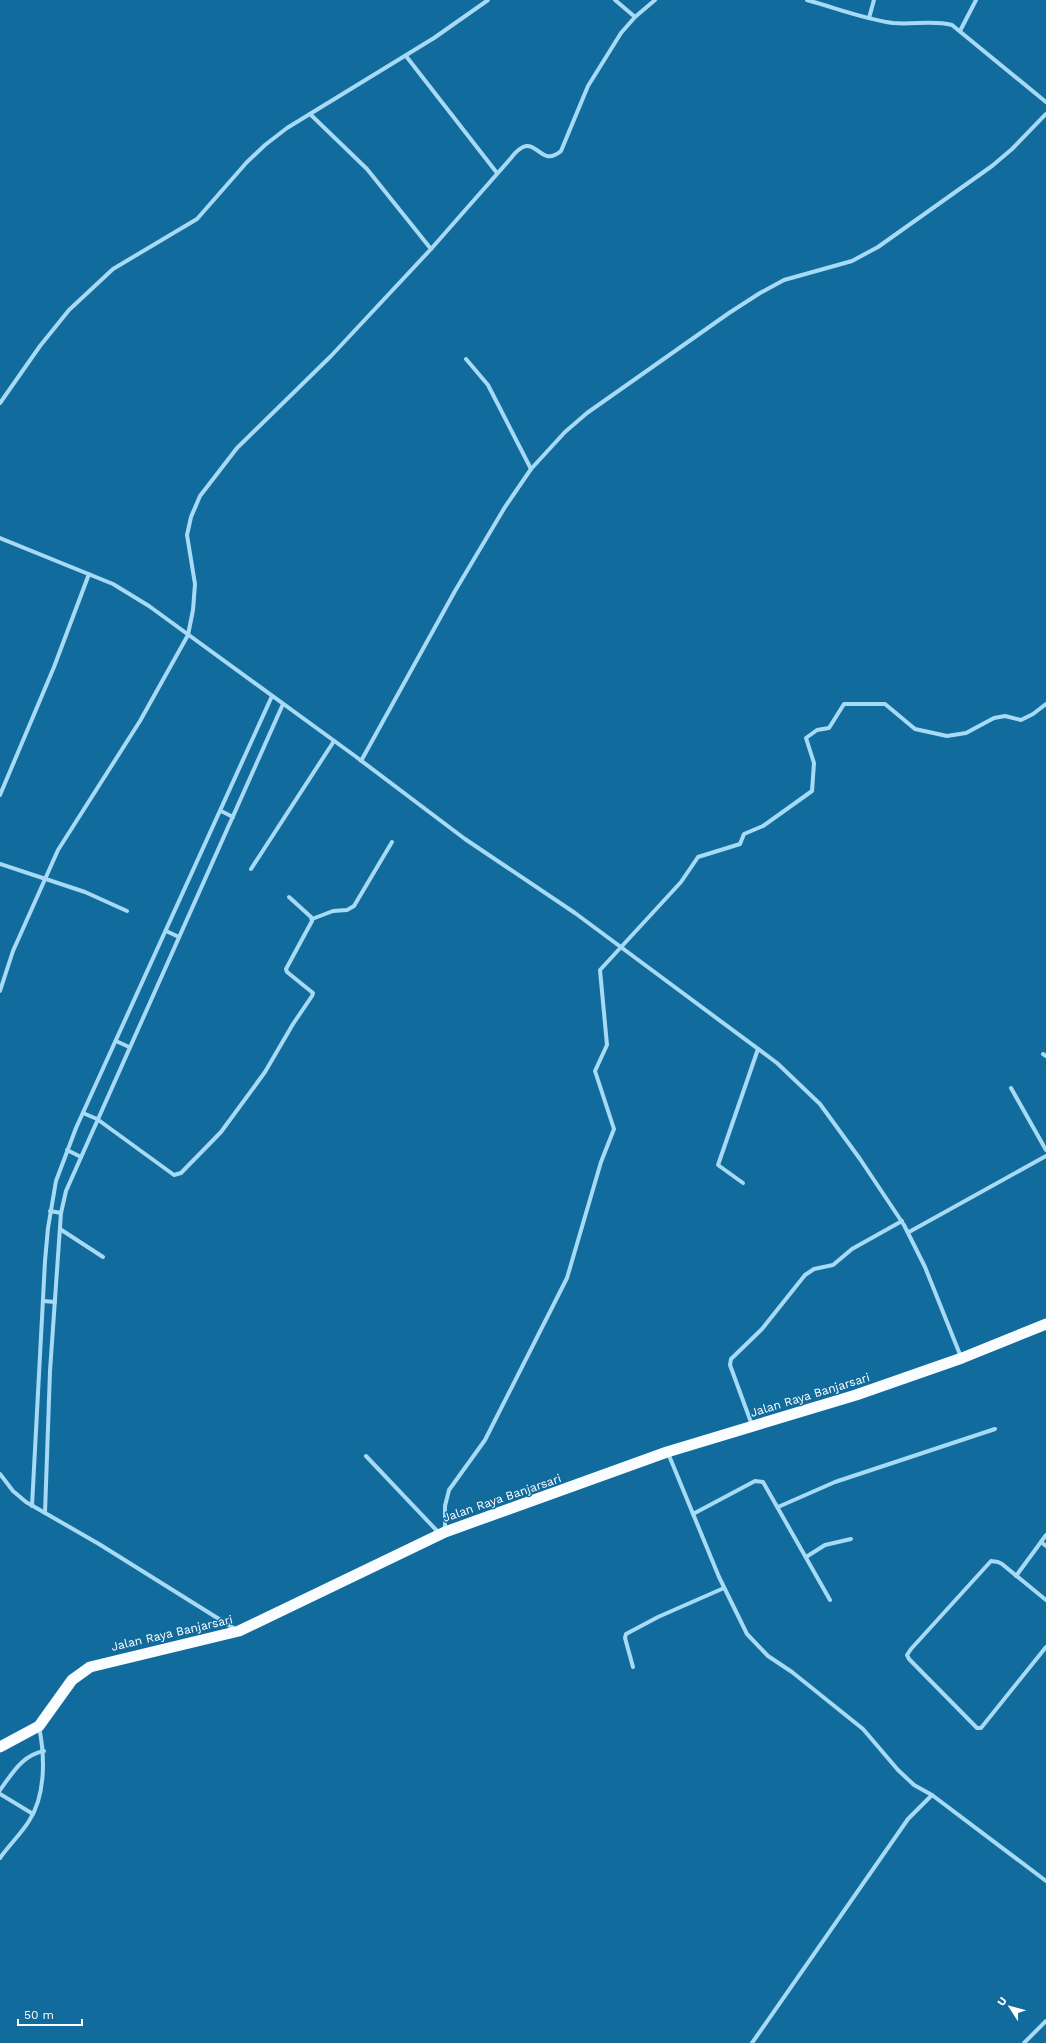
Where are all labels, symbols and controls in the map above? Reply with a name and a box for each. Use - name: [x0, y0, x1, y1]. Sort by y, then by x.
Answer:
- street label: Jalan Raya Banjarsari: [749, 1370, 871, 1420]
- street label: Jalan Raya Banjarsari: [441, 1471, 563, 1525]
- street label: Jalan Raya Banjarsari: [110, 1612, 234, 1654]
- north arrow: [990, 1987, 1030, 2027]
- text: U: [995, 1994, 1010, 2008]
- scale bar: [18, 2001, 82, 2027]
- text: 50 m: [24, 2008, 54, 2022]

